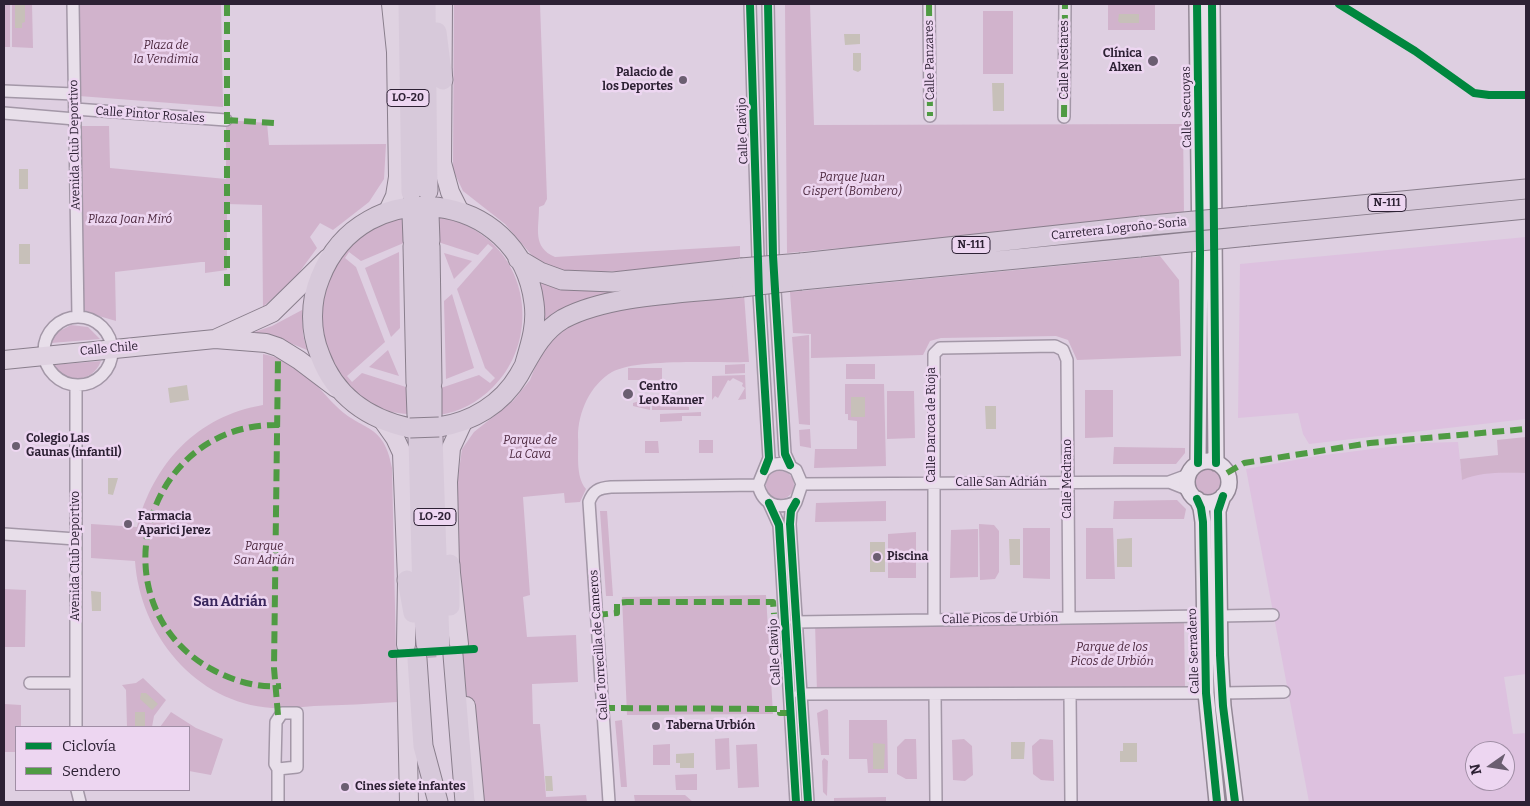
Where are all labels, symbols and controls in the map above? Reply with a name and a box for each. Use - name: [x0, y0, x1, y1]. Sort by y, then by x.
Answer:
- street label: Calle Panzares: [922, 20, 938, 100]
- street label: Calle Nestares: [1058, 20, 1072, 100]
- park label: Plaza de la Vendimia: [133, 39, 199, 67]
- place label: Clínica Alxen: [1103, 47, 1142, 75]
- marker: Clínica Alxen: [1146, 54, 1160, 68]
- place label: Palacio de los Deportes: [602, 66, 673, 94]
- street label: Calle Secuoyas: [1179, 66, 1195, 148]
- marker: Palacio de los Deportes: [677, 74, 689, 86]
- street label: Avenida Club Deportivo: [67, 80, 83, 210]
- road number: LO-20: [387, 90, 429, 106]
- street label: Calle Clavijo: [735, 97, 751, 165]
- street label: Calle Pintor Rosales: [95, 104, 205, 126]
- park label: Parque Juan Gispert (Bombero): [803, 171, 901, 199]
- road number: N-111: [1368, 194, 1406, 212]
- park label: Plaza Joan Miró: [88, 213, 172, 227]
- street label: Carretera Logroño-Soria: [1050, 215, 1188, 243]
- road number: N-111: [952, 236, 990, 254]
- street label: Calle Chile: [79, 339, 139, 359]
- street label: Calle Daroca de Rioja: [925, 367, 939, 483]
- place label: Centro Leo Kanner: [639, 380, 704, 408]
- marker: Centro Leo Kanner: [621, 387, 635, 401]
- place label: Colegio Las Gaunas (infantil): [26, 432, 122, 460]
- park label: Parque de La Cava: [503, 434, 557, 462]
- street label: Calle Medrano: [1061, 439, 1075, 519]
- marker: Colegio Las Gaunas (infantil): [10, 440, 22, 452]
- street label: Calle San Adrián: [955, 476, 1047, 490]
- street label: Avenida Club Deportivo: [69, 491, 83, 621]
- road number: LO-20: [414, 508, 456, 526]
- place label: Farmacia Aparici Jerez: [138, 510, 210, 538]
- marker: Farmacia Aparici Jerez: [122, 518, 134, 530]
- park label: Parque San Adrián: [234, 540, 294, 568]
- place label: Piscina: [887, 550, 928, 564]
- marker: Piscina: [871, 551, 883, 563]
- street label: Calle Torrecilla de Cameros: [587, 569, 611, 721]
- district label: San Adrián: [193, 594, 267, 610]
- street label: Calle Serradero: [1185, 608, 1203, 694]
- street label: Calle Picos de Urbión: [942, 611, 1058, 627]
- street label: Calle Clavijo: [766, 618, 784, 686]
- park label: Parque de los Picos de Urbión: [1070, 641, 1154, 669]
- place label: Taberna Urbión: [666, 719, 755, 733]
- marker: Taberna Urbión: [650, 720, 662, 732]
- legend: [15, 726, 190, 791]
- text: Ciclovía: [62, 737, 116, 755]
- north arrow: [1465, 741, 1515, 791]
- text: Sendero: [62, 762, 121, 780]
- text: N: [1466, 762, 1485, 776]
- place label: Cines siete infantes: [355, 780, 466, 794]
- marker: Cines siete infantes: [339, 781, 351, 793]

